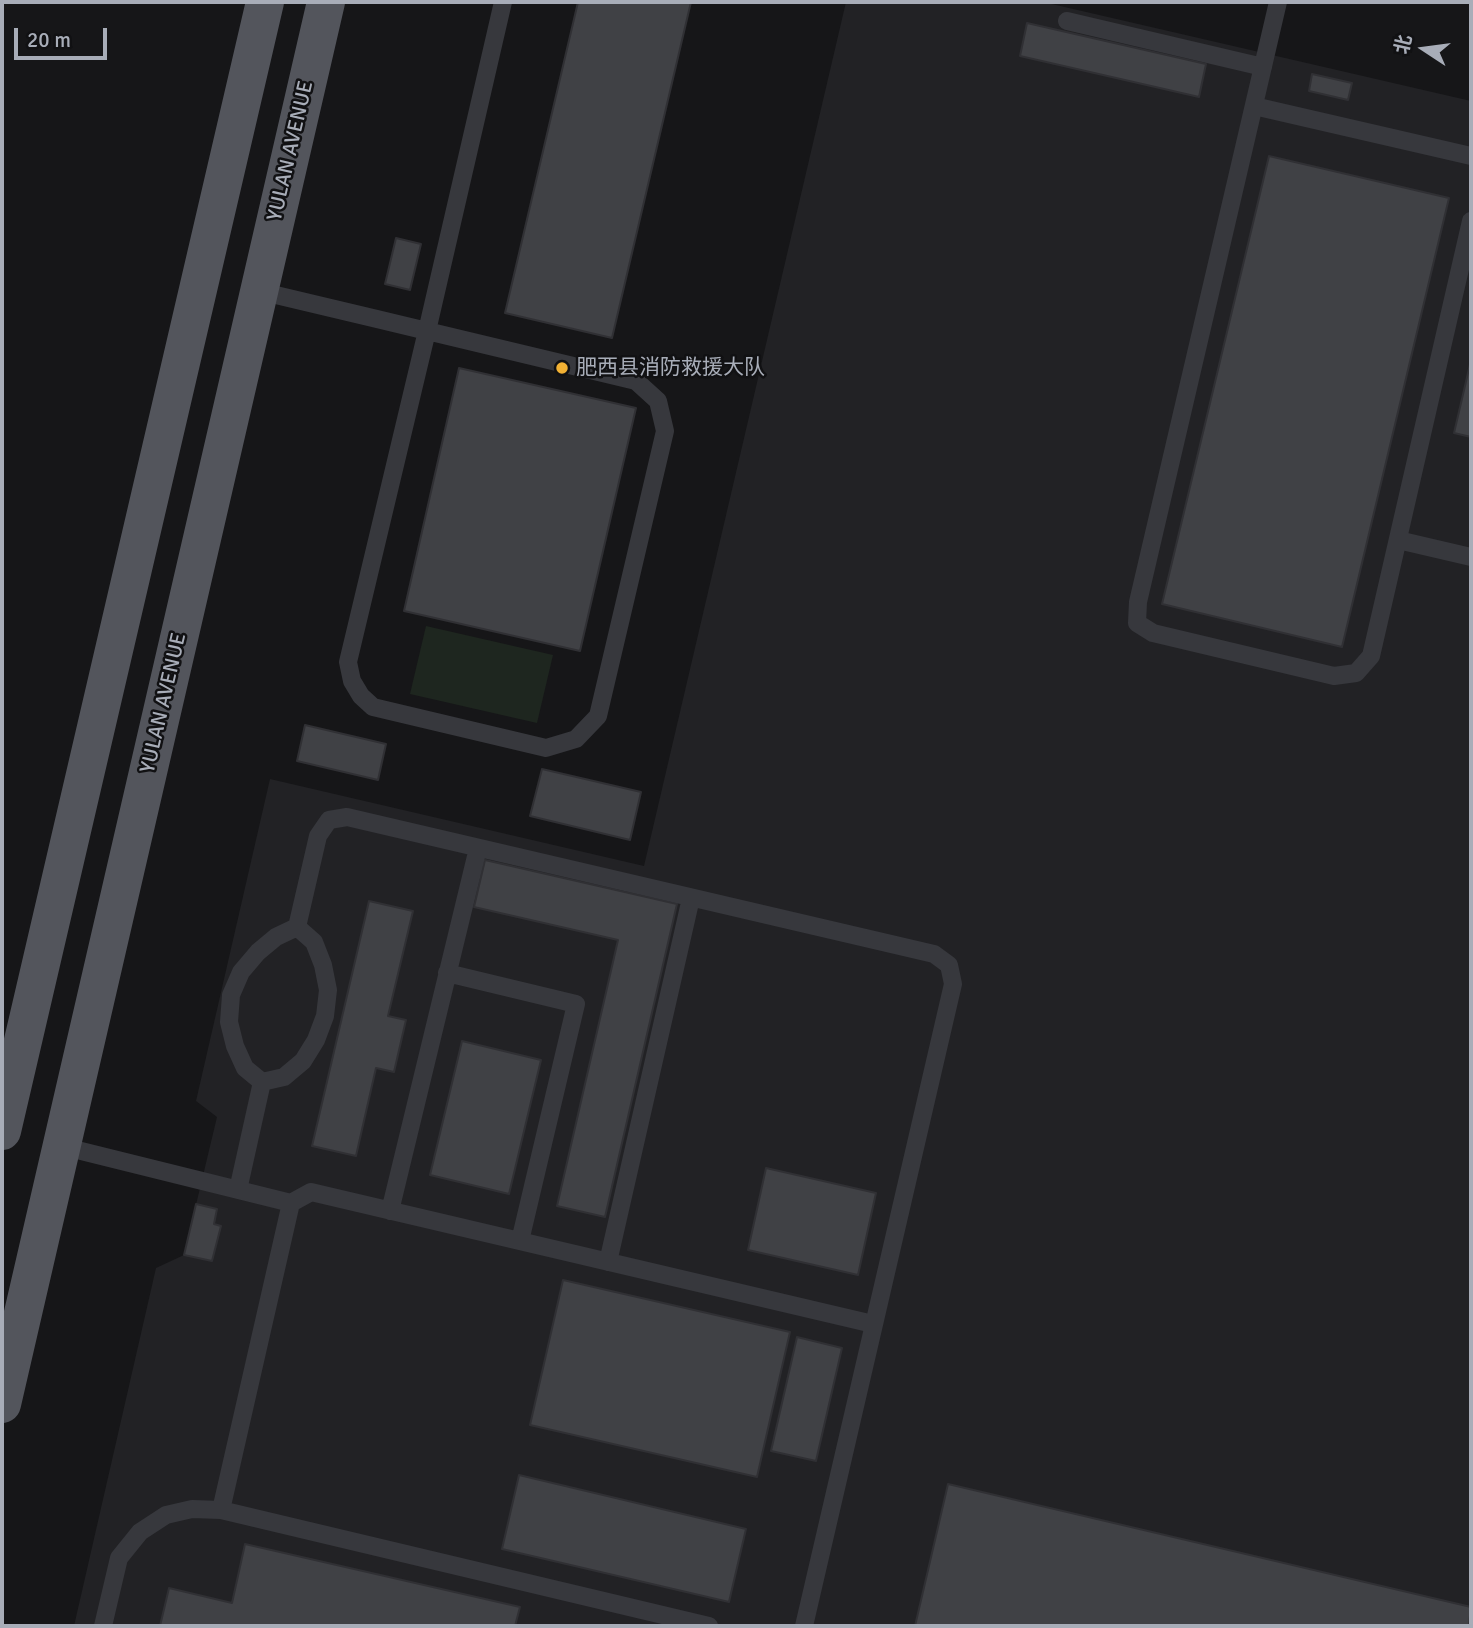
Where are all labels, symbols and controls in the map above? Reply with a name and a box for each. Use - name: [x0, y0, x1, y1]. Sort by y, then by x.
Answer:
- scale bar: [18, 14, 110, 58]
- north arrow: [1389, 14, 1459, 84]
- text: 20 m: [27, 27, 71, 53]
- text: 北: [1390, 32, 1417, 56]
- street label: YULAN AVENUE: [263, 78, 319, 224]
- place label: 肥西县消防救援大队: [576, 355, 765, 381]
- marker: 肥西县消防救援大队: [554, 360, 570, 376]
- street label: YULAN AVENUE: [136, 630, 192, 776]

